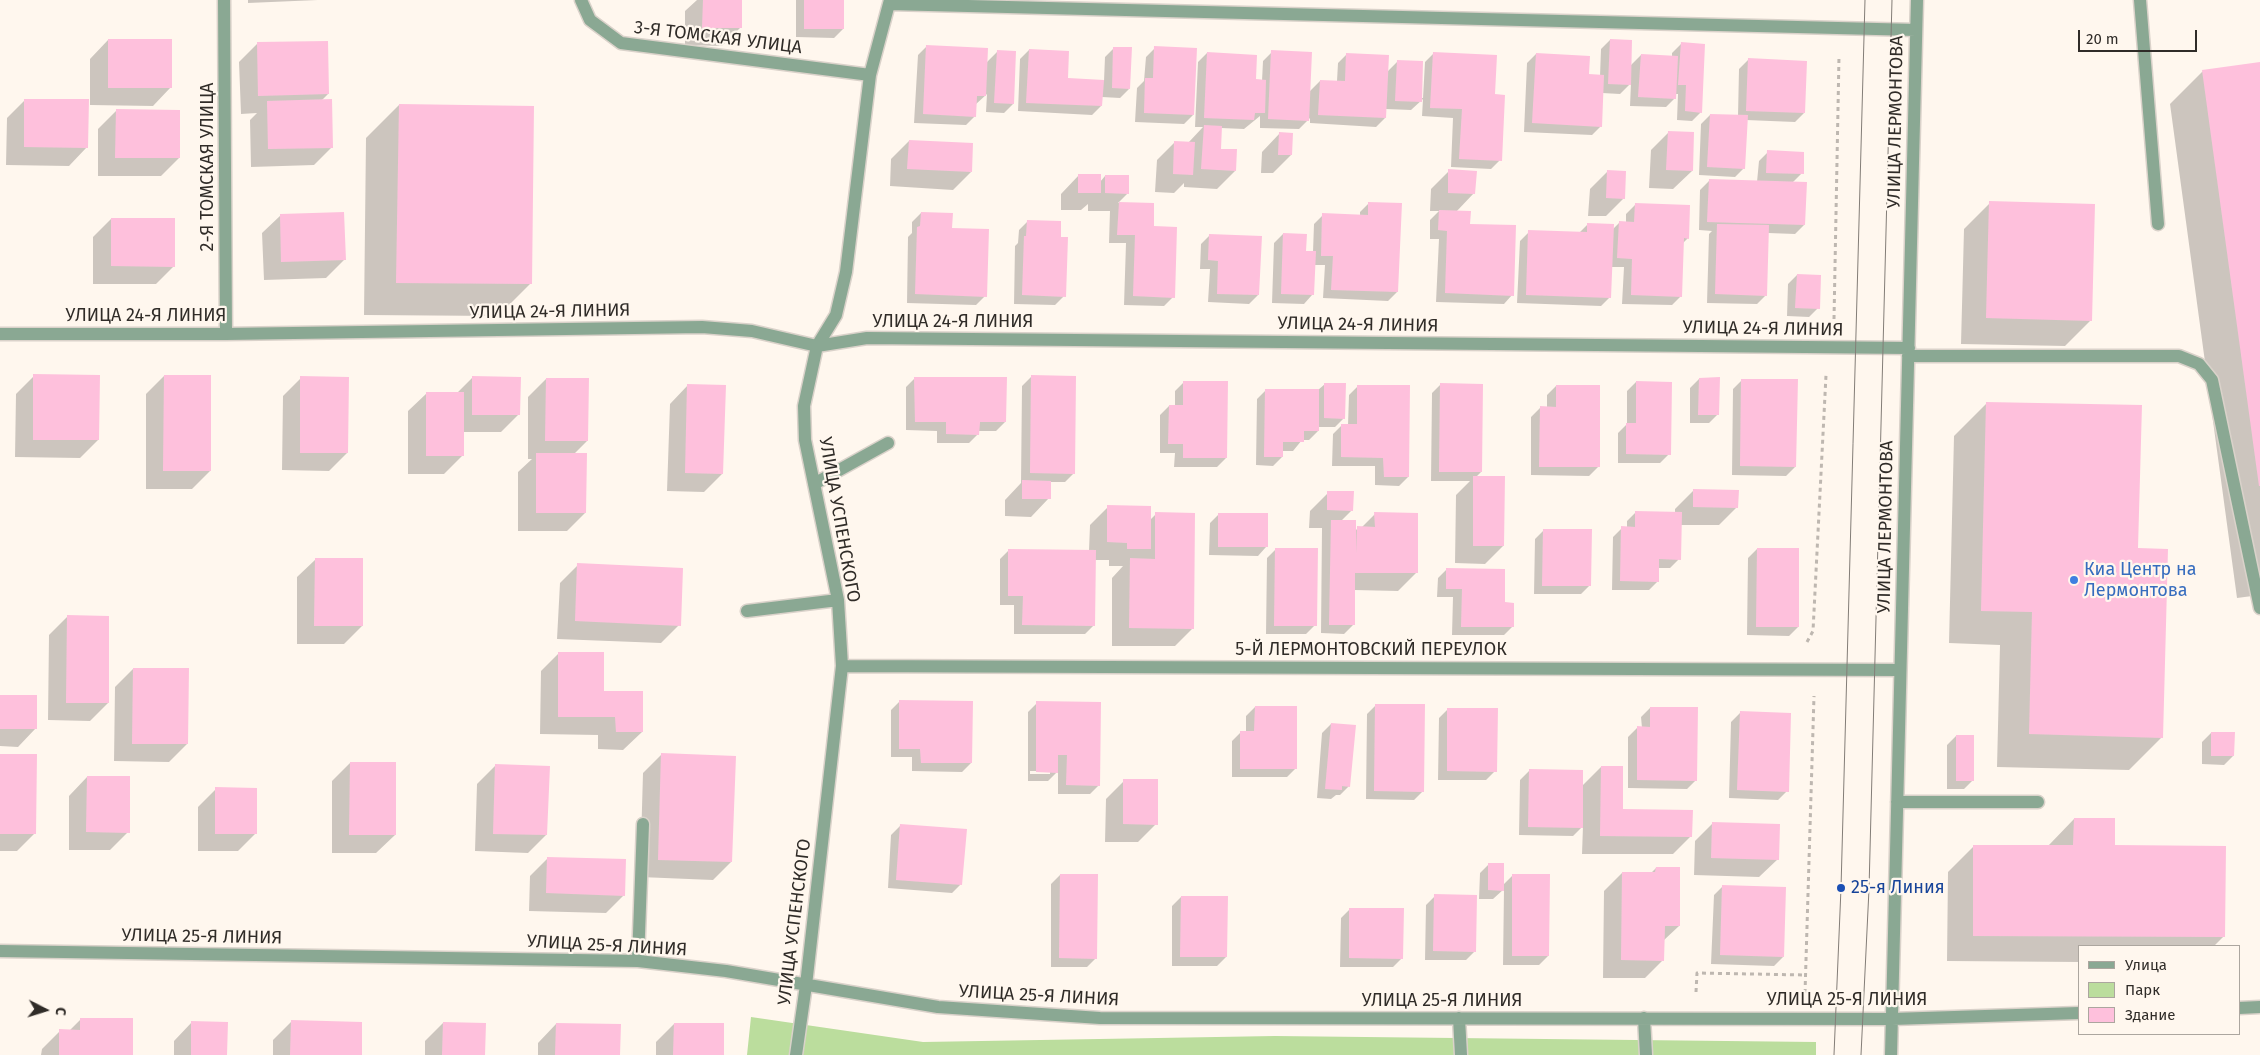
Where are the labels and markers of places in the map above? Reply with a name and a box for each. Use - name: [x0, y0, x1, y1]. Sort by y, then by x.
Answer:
- place label: Киа Центр на Лермонтова: [2084, 559, 2196, 602]
- marker: Киа Центр на Лермонтова: [2068, 574, 2080, 586]
- place label: 25-я Линия: [1851, 877, 1945, 899]
- marker: 25-я Линия: [1835, 882, 1847, 894]

